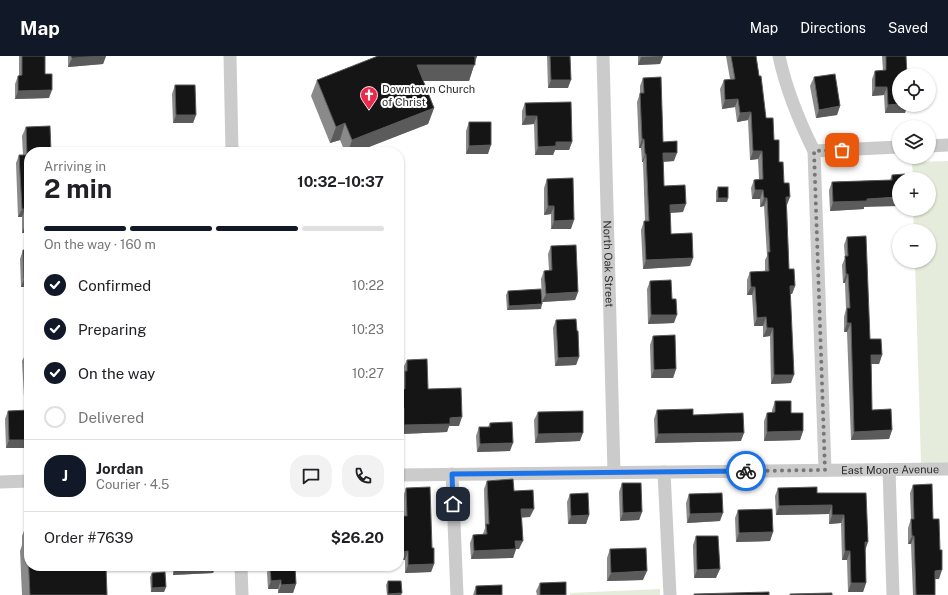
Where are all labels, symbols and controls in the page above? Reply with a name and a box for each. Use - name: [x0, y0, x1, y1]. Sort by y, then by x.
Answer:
- text: Map: [20, 17, 60, 39]
- text: Map: [750, 20, 778, 36]
- text: Directions: [800, 20, 866, 36]
- text: Saved: [888, 20, 928, 36]
- map controls: [892, 68, 936, 268]
- button: locate: [892, 68, 936, 112]
- place label: Downtown Church of Christ: [382, 83, 475, 108]
- church icon: Downtown Church of Christ: [359, 85, 379, 110]
- button: layers: [892, 120, 936, 164]
- pin: [825, 133, 859, 167]
- icon: bag: [831, 139, 853, 161]
- text: Arriving in: [44, 159, 106, 174]
- button: +: [892, 172, 936, 216]
- text: 2 min: [44, 173, 112, 204]
- text: 10:32–10:37: [297, 173, 384, 190]
- street label: North Oak Street: [601, 220, 616, 308]
- button: −: [892, 224, 936, 268]
- text: On the way · 160 m: [44, 237, 156, 252]
- icon: check: [44, 274, 66, 296]
- text: Confirmed: [78, 277, 151, 294]
- text: 10:22: [352, 278, 384, 293]
- icon: check: [44, 318, 66, 340]
- text: Preparing: [78, 321, 147, 338]
- text: 10:23: [352, 322, 384, 337]
- icon: check: [44, 362, 66, 384]
- text: On the way: [78, 365, 155, 382]
- text: 10:27: [352, 366, 384, 381]
- text: Delivered: [78, 409, 144, 426]
- courier: [726, 451, 766, 491]
- button: chat: [290, 455, 332, 497]
- button: phone: [342, 455, 384, 497]
- text: Jordan: [96, 460, 143, 477]
- icon: bike: [735, 460, 757, 482]
- street label: East Moore Avenue: [841, 463, 939, 476]
- text: J: [62, 467, 68, 484]
- text: Courier · 4.5: [96, 477, 169, 492]
- pin: [436, 487, 470, 521]
- icon: home: [442, 493, 464, 515]
- text: Order #7639: [44, 529, 133, 546]
- text: $26.20: [331, 529, 384, 546]

